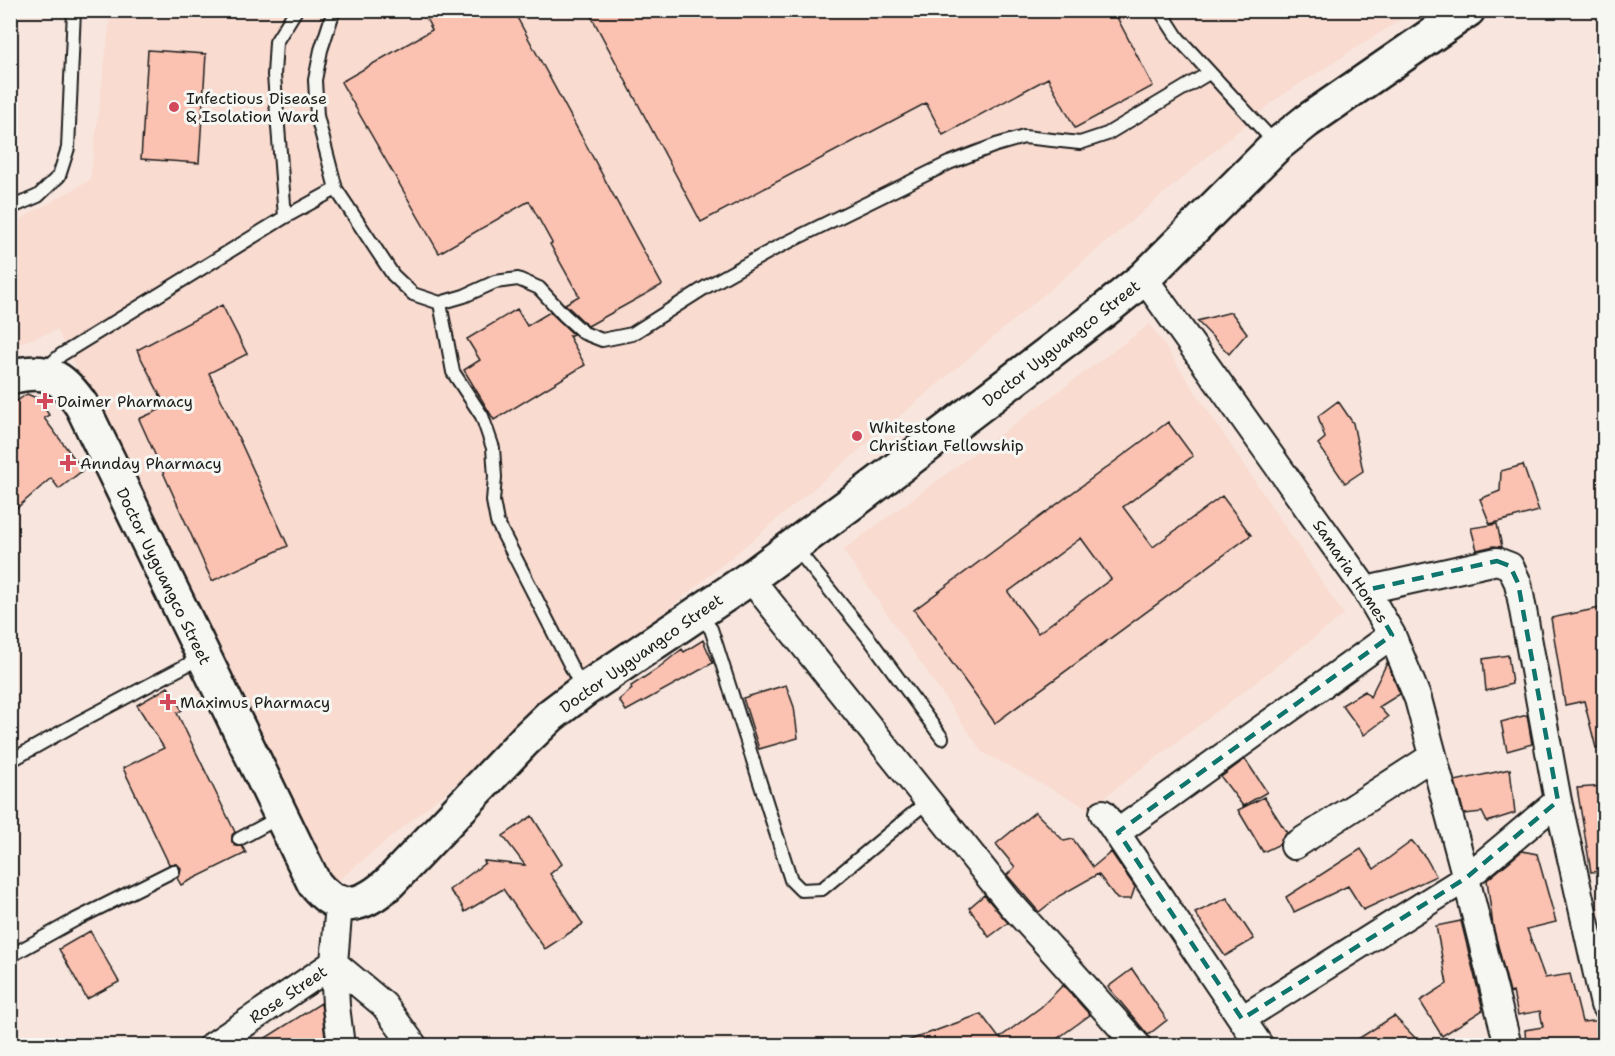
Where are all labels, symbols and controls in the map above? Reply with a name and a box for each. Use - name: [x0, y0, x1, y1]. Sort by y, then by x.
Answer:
- place label: Infectious Disease & Isolation Ward: [186, 88, 327, 127]
- marker: Infectious Disease & Isolation Ward: [167, 100, 181, 114]
- street label: Doctor Uyguangco Street: [978, 275, 1144, 412]
- place label: Daimer Pharmacy: [57, 391, 193, 412]
- marker: Daimer Pharmacy: [38, 394, 52, 408]
- place label: Whitestone Christian Fellowship: [869, 417, 1024, 456]
- marker: Whitestone Christian Fellowship: [850, 429, 864, 443]
- place label: Annday Pharmacy: [80, 453, 222, 474]
- marker: Annday Pharmacy: [61, 456, 75, 470]
- street label: Doctor Uyguangco Street: [111, 484, 216, 668]
- street label: Samaria Homes: [1308, 515, 1393, 627]
- street label: Doctor Uyguangco Street: [556, 589, 727, 718]
- place label: Maximus Pharmacy: [180, 692, 330, 713]
- marker: Maximus Pharmacy: [161, 695, 175, 709]
- street label: Rose Street: [245, 961, 331, 1028]

